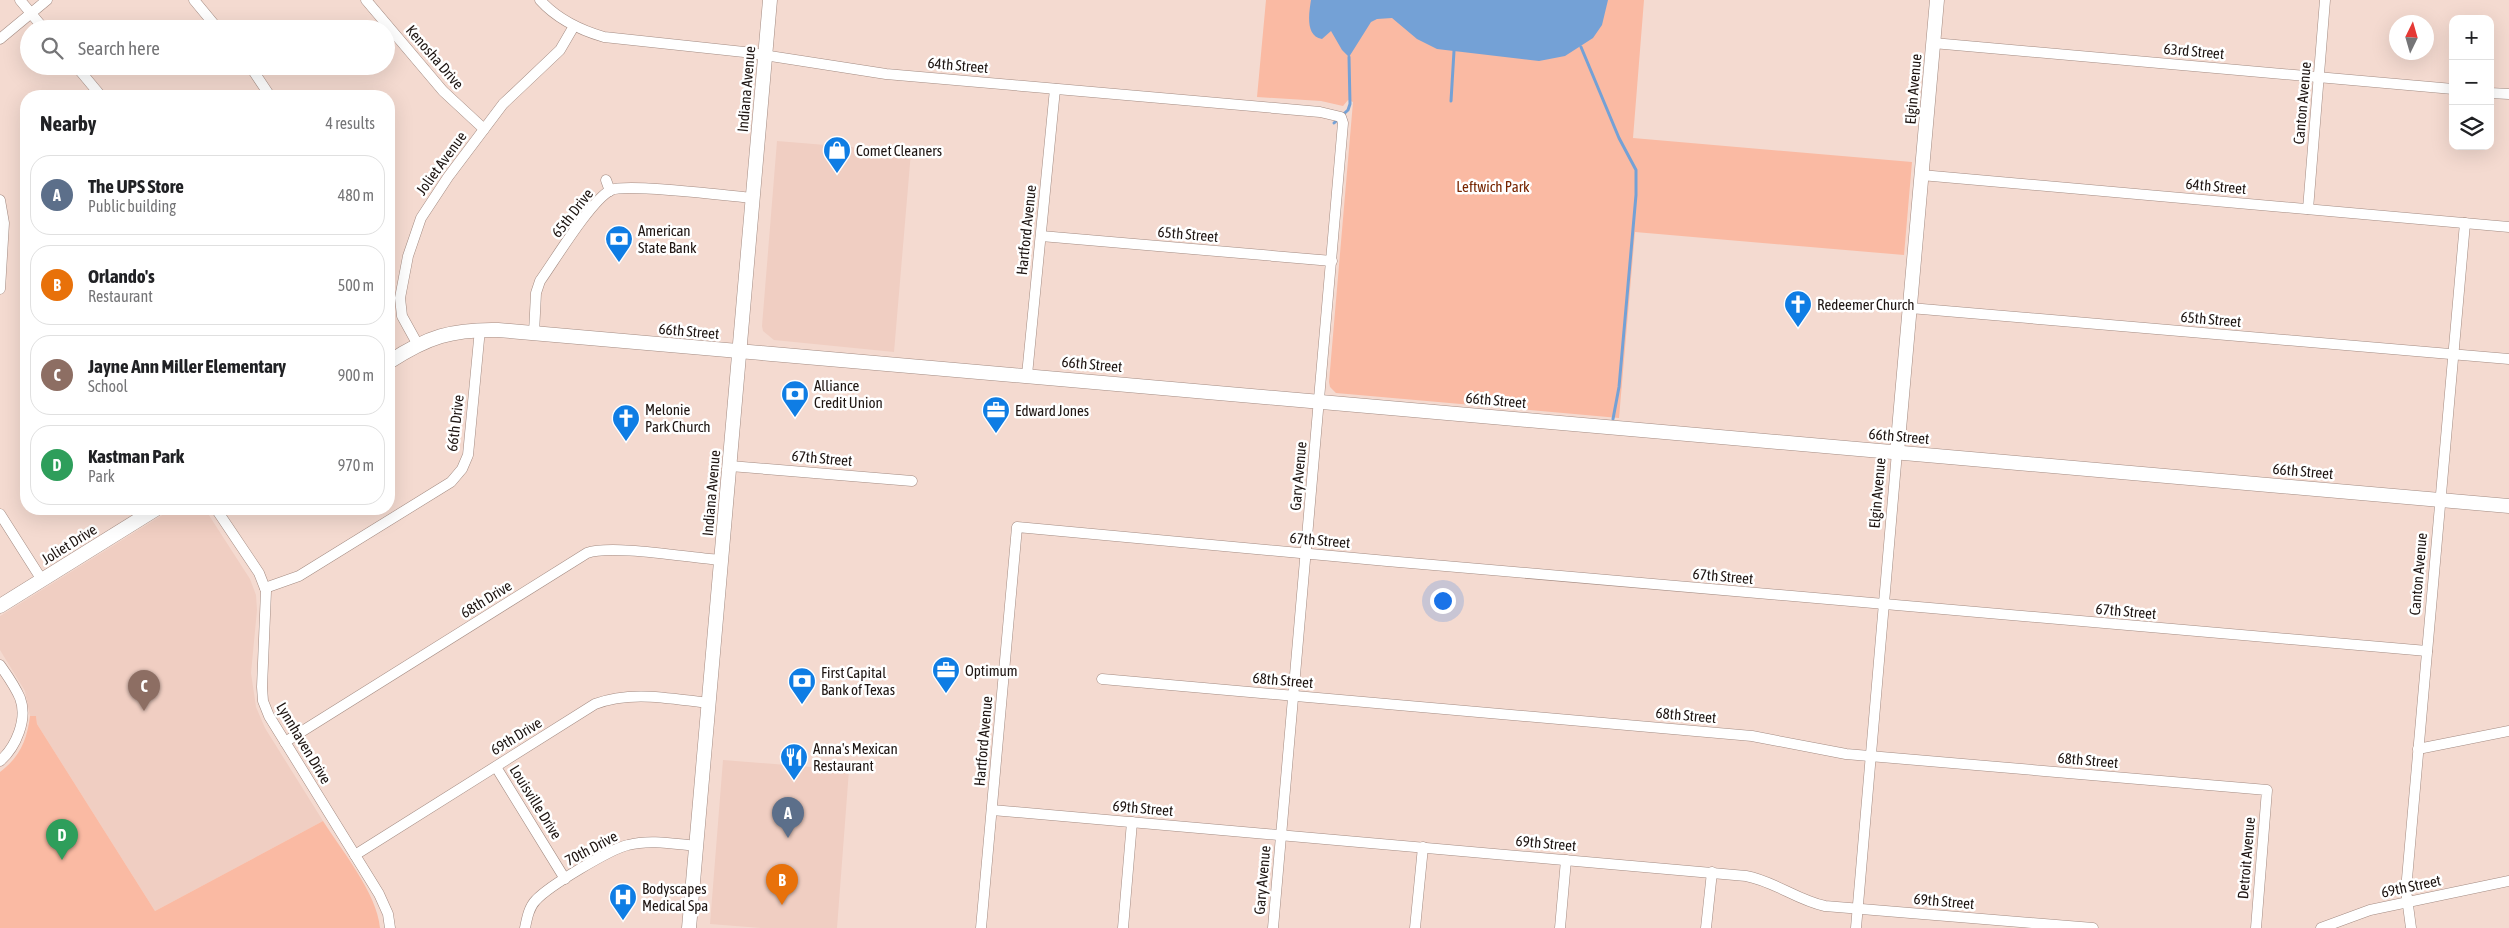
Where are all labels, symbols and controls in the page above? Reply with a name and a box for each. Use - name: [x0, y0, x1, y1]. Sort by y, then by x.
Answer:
- north arrow: [2389, 15, 2434, 60]
- map controls: [2449, 15, 2494, 150]
- button: +: [2449, 15, 2494, 60]
- search box: [20, 20, 395, 75]
- street label: Kenosha Drive: [403, 22, 467, 92]
- icon: search: [38, 34, 66, 62]
- text: Search here: [78, 37, 160, 59]
- street label: 63rd Street: [2163, 40, 2225, 62]
- street label: Indiana Avenue: [734, 45, 758, 133]
- street label: Elgin Avenue: [1901, 53, 1925, 125]
- street label: 64th Street: [927, 54, 989, 76]
- button: −: [2449, 60, 2494, 105]
- street label: Canton Avenue: [2290, 61, 2314, 145]
- button: layers: [2449, 105, 2494, 150]
- text: Nearby: [40, 111, 96, 135]
- text: 4 results: [325, 114, 375, 132]
- street label: Joliet Avenue: [412, 128, 470, 198]
- shop icon: Comet Cleaners: [822, 135, 852, 174]
- place label: Comet Cleaners: [856, 142, 942, 159]
- text: The UPS Store: [88, 175, 184, 197]
- street label: 64th Street: [2185, 175, 2247, 197]
- park label: Leftwich Park: [1456, 178, 1530, 195]
- street label: Hartford Avenue: [1013, 184, 1039, 276]
- street label: 65th Drive: [548, 185, 596, 241]
- text: A: [53, 186, 61, 204]
- text: 480 m: [338, 186, 374, 204]
- text: Public building: [88, 197, 176, 215]
- place label: American State Bank: [638, 222, 697, 256]
- street label: 65th Street: [1157, 223, 1219, 245]
- bank icon: American State Bank: [604, 224, 634, 263]
- text: Orlando's: [88, 265, 155, 287]
- text: B: [53, 276, 61, 294]
- text: 500 m: [338, 276, 374, 294]
- text: Restaurant: [88, 287, 153, 305]
- church icon: Redeemer Church: [1783, 289, 1813, 328]
- place label: Redeemer Church: [1817, 296, 1915, 313]
- street label: 65th Street: [2180, 308, 2242, 330]
- street label: 66th Street: [658, 320, 720, 342]
- street label: 66th Street: [1061, 353, 1123, 375]
- text: Jayne Ann Miller Elementary: [88, 355, 286, 377]
- text: C: [53, 366, 61, 384]
- text: 900 m: [338, 366, 374, 384]
- text: School: [88, 377, 128, 395]
- place label: Alliance Credit Union: [814, 377, 883, 411]
- bank icon: Alliance Credit Union: [780, 379, 810, 418]
- street label: 66th Street: [1465, 389, 1527, 411]
- street label: 66th Drive: [443, 394, 467, 452]
- office icon: Edward Jones: [981, 395, 1011, 434]
- place label: Melonie Park Church: [645, 401, 711, 435]
- place label: Edward Jones: [1015, 402, 1089, 419]
- church icon: Melonie Park Church: [611, 403, 641, 442]
- street label: 66th Street: [1868, 425, 1930, 447]
- street label: Gary Avenue: [1287, 441, 1309, 511]
- text: Kastman Park: [88, 445, 184, 467]
- street label: 67th Street: [791, 447, 853, 469]
- street label: Indiana Avenue: [699, 449, 723, 537]
- text: D: [53, 456, 61, 474]
- text: 970 m: [338, 456, 374, 474]
- street label: Elgin Avenue: [1865, 457, 1889, 529]
- street label: 66th Street: [2272, 460, 2334, 482]
- text: Park: [88, 467, 115, 485]
- street label: Joliet Drive: [38, 520, 100, 568]
- street label: 67th Street: [1289, 529, 1351, 551]
- street label: Canton Avenue: [2406, 532, 2430, 616]
- street label: 67th Street: [1692, 565, 1754, 587]
- street label: 68th Drive: [457, 577, 515, 621]
- your location: [1430, 588, 1456, 614]
- street label: 67th Street: [2095, 600, 2157, 622]
- office icon: Optimum: [931, 655, 961, 694]
- place label: Optimum: [965, 662, 1018, 679]
- place label: First Capital Bank of Texas: [821, 664, 895, 698]
- bank icon: First Capital Bank of Texas: [787, 666, 817, 705]
- street label: 68th Street: [1252, 669, 1314, 691]
- pin: C: [128, 670, 160, 711]
- street label: Hartford Avenue: [971, 695, 995, 787]
- street label: Lynnhaven Drive: [273, 699, 335, 787]
- street label: 68th Street: [1655, 704, 1717, 726]
- street label: 69th Drive: [487, 714, 545, 758]
- place label: Anna's Mexican Restaurant: [813, 740, 898, 774]
- restaurant icon: Anna's Mexican Restaurant: [779, 742, 809, 781]
- street label: 68th Street: [2057, 749, 2119, 771]
- street label: Louisville Drive: [506, 762, 566, 842]
- pin: A: [772, 797, 804, 838]
- street label: 69th Street: [1112, 797, 1174, 819]
- street label: Detroit Avenue: [2234, 816, 2258, 900]
- pin: D: [46, 819, 78, 860]
- street label: 70th Drive: [562, 827, 620, 869]
- street label: 69th Street: [1515, 832, 1577, 854]
- street label: Gary Avenue: [1251, 845, 1273, 915]
- pin: B: [766, 864, 798, 905]
- street label: 69th Street: [2380, 871, 2442, 901]
- place label: Bodyscapes Medical Spa: [642, 880, 708, 914]
- hospital icon: Bodyscapes Medical Spa: [608, 882, 638, 921]
- street label: 69th Street: [1913, 890, 1975, 912]

